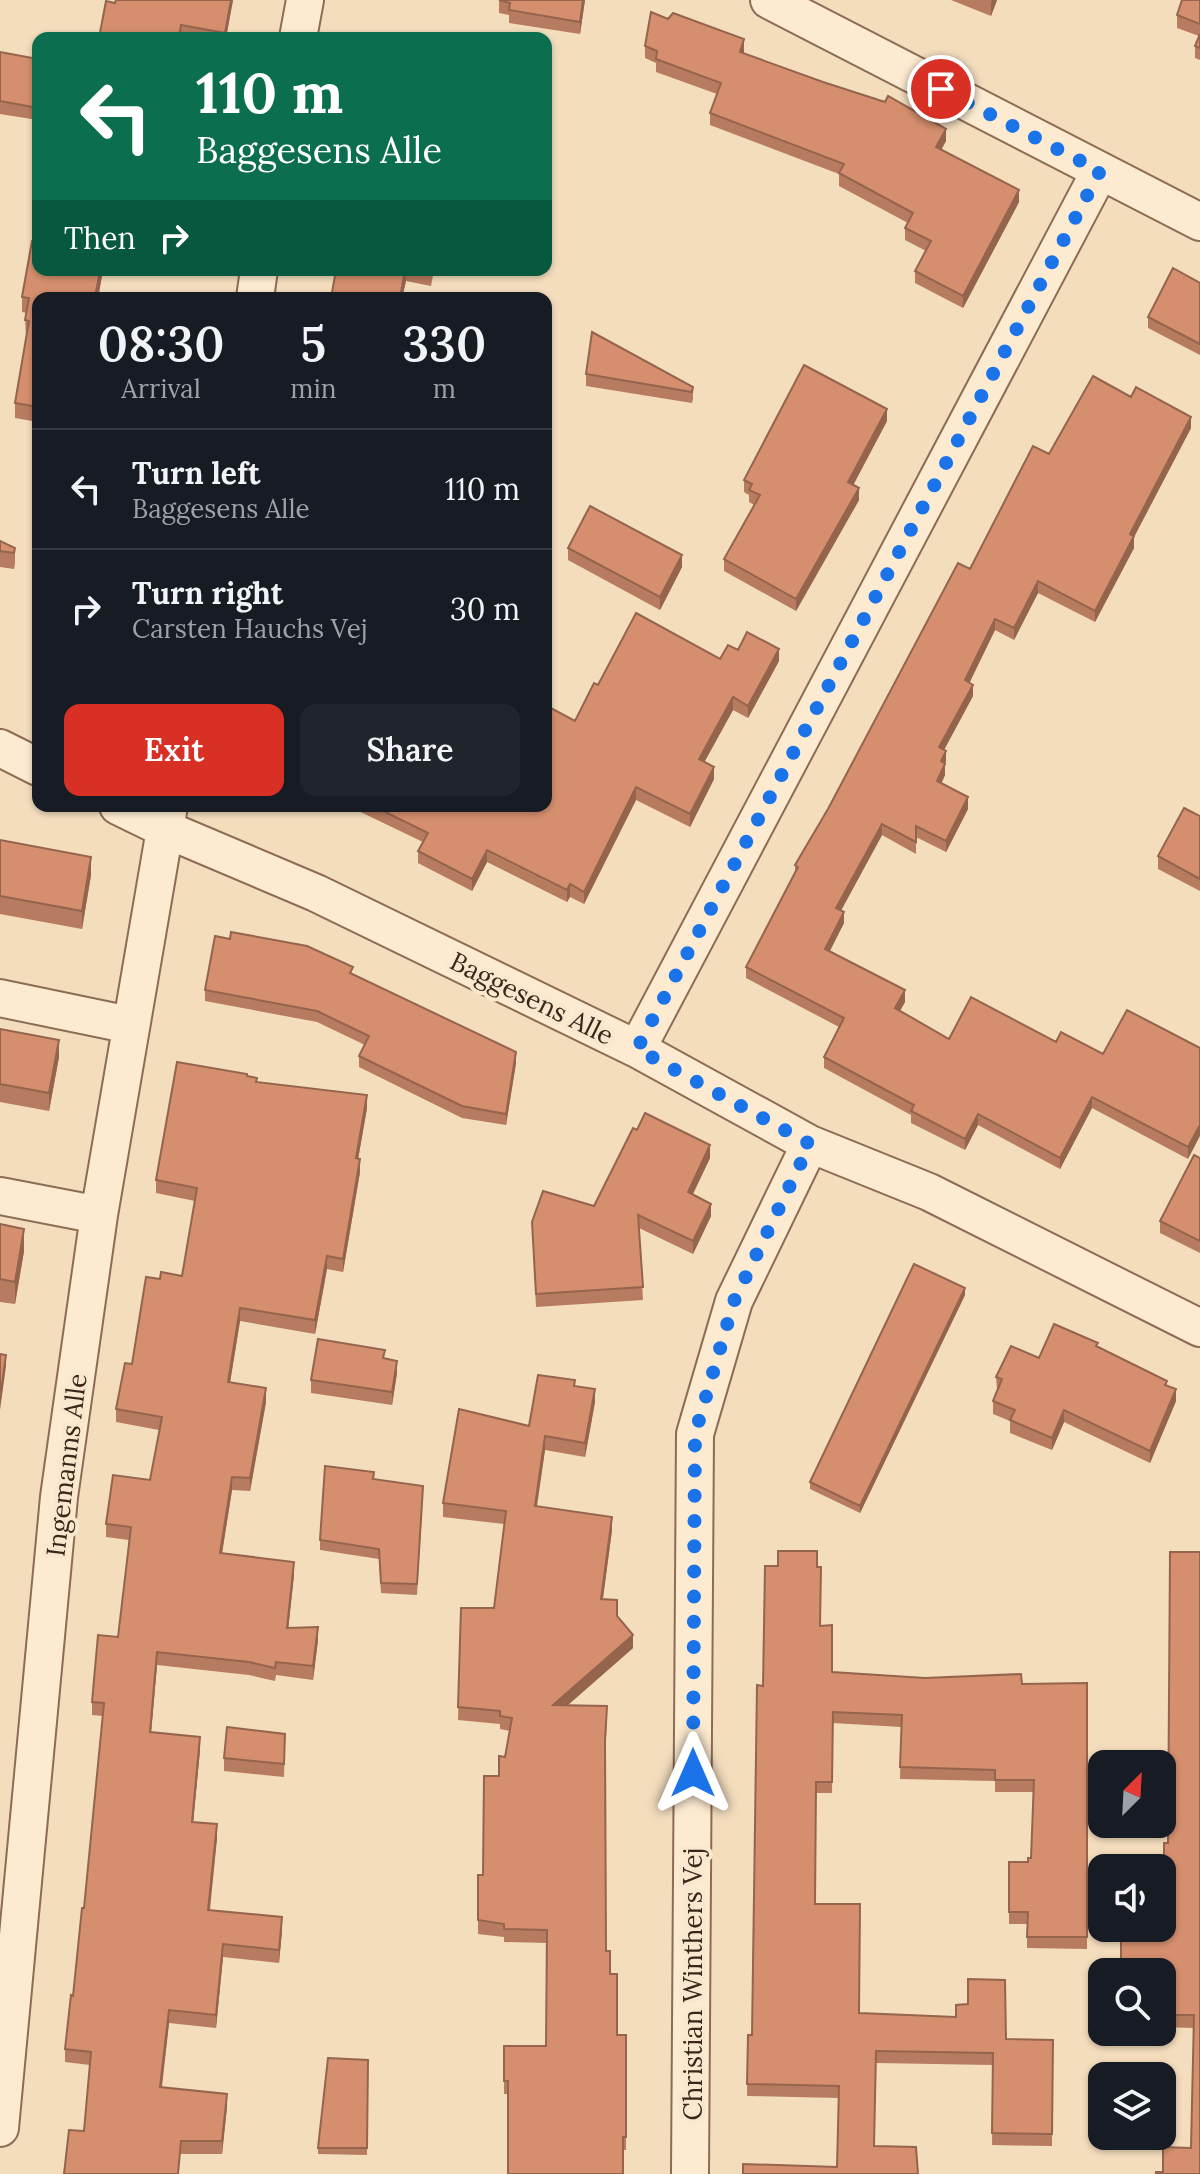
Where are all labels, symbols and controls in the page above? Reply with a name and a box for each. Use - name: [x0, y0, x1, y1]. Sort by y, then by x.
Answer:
- pin: [907, 55, 975, 123]
- text: 110 m: [196, 57, 343, 128]
- icon: left: [64, 64, 168, 168]
- icon: arrive: [919, 67, 963, 111]
- text: Baggesens Alle: [196, 127, 442, 173]
- icon: right: [152, 216, 196, 260]
- text: Then: [64, 219, 136, 257]
- text: 08:30: [98, 313, 224, 374]
- text: 5: [300, 313, 326, 374]
- text: 330: [402, 313, 486, 374]
- text: Arrival: [121, 372, 201, 405]
- text: min: [290, 372, 337, 405]
- text: m: [433, 372, 456, 405]
- text: Turn left: [132, 454, 260, 492]
- icon: left: [64, 467, 108, 511]
- text: 110 m: [445, 470, 520, 508]
- text: Baggesens Alle: [132, 492, 310, 525]
- text: Turn right: [132, 574, 283, 612]
- icon: right: [64, 587, 108, 631]
- text: 30 m: [450, 590, 520, 628]
- text: Carsten Hauchs Vej: [132, 612, 368, 645]
- button: Exit: [64, 704, 284, 796]
- button: Share: [300, 704, 520, 796]
- street label: Baggesens Alle: [445, 944, 619, 1052]
- street label: Ingemanns Alle: [38, 1372, 94, 1558]
- position arrow: [651, 1731, 735, 1815]
- north arrow: [1088, 1750, 1176, 1838]
- map controls: [1088, 1750, 1176, 2150]
- street label: Christian Winthers Vej: [676, 1848, 709, 2120]
- button: sound: [1088, 1854, 1176, 1942]
- button: search: [1088, 1958, 1176, 2046]
- button: layers: [1088, 2062, 1176, 2150]

